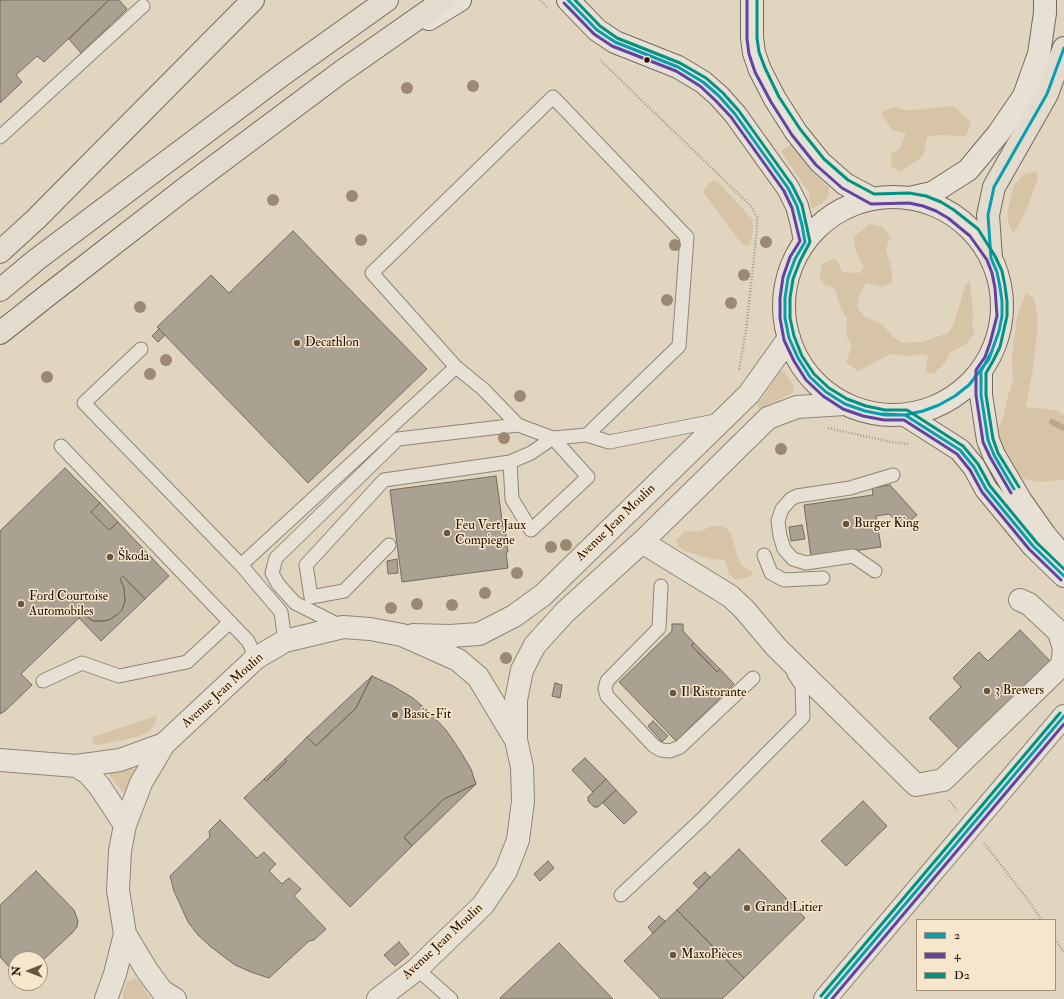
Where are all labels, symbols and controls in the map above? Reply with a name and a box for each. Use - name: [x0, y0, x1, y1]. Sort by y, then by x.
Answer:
- unlabelled marker: [642, 55, 652, 65]
- place label: Decathlon: [305, 335, 359, 351]
- marker: Decathlon: [292, 338, 302, 348]
- street label: Avenue Jean Moulin: [573, 481, 659, 565]
- place label: Burger King: [854, 516, 919, 532]
- place label: Feu Vert Jaux Compiegne: [455, 518, 526, 549]
- marker: Burger King: [841, 519, 851, 529]
- marker: Feu Vert Jaux Compiegne: [442, 528, 452, 538]
- place label: Škoda: [118, 549, 149, 565]
- marker: Škoda: [105, 552, 115, 562]
- place label: Ford Courtoise Automobiles: [29, 589, 108, 620]
- marker: Ford Courtoise Automobiles: [16, 599, 26, 609]
- street label: Avenue Jean Moulin: [179, 650, 267, 732]
- place label: 3 Brewers: [995, 683, 1044, 699]
- place label: Il Ristorante: [681, 685, 746, 701]
- marker: 3 Brewers: [982, 686, 992, 696]
- marker: Il Ristorante: [668, 688, 678, 698]
- place label: Basic-Fit: [403, 707, 451, 723]
- marker: Basic-Fit: [390, 710, 400, 720]
- place label: Grand Litier: [755, 900, 823, 916]
- street label: Avenue Jean Moulin: [399, 901, 487, 983]
- marker: Grand Litier: [742, 903, 752, 913]
- legend: [916, 919, 1056, 991]
- text: 2: [954, 928, 960, 943]
- place label: MaxoPièces: [681, 947, 742, 963]
- text: 4: [954, 948, 960, 963]
- marker: MaxoPièces: [668, 950, 678, 960]
- north arrow: [8, 951, 48, 991]
- text: N: [10, 966, 23, 976]
- text: D2: [954, 968, 970, 983]

